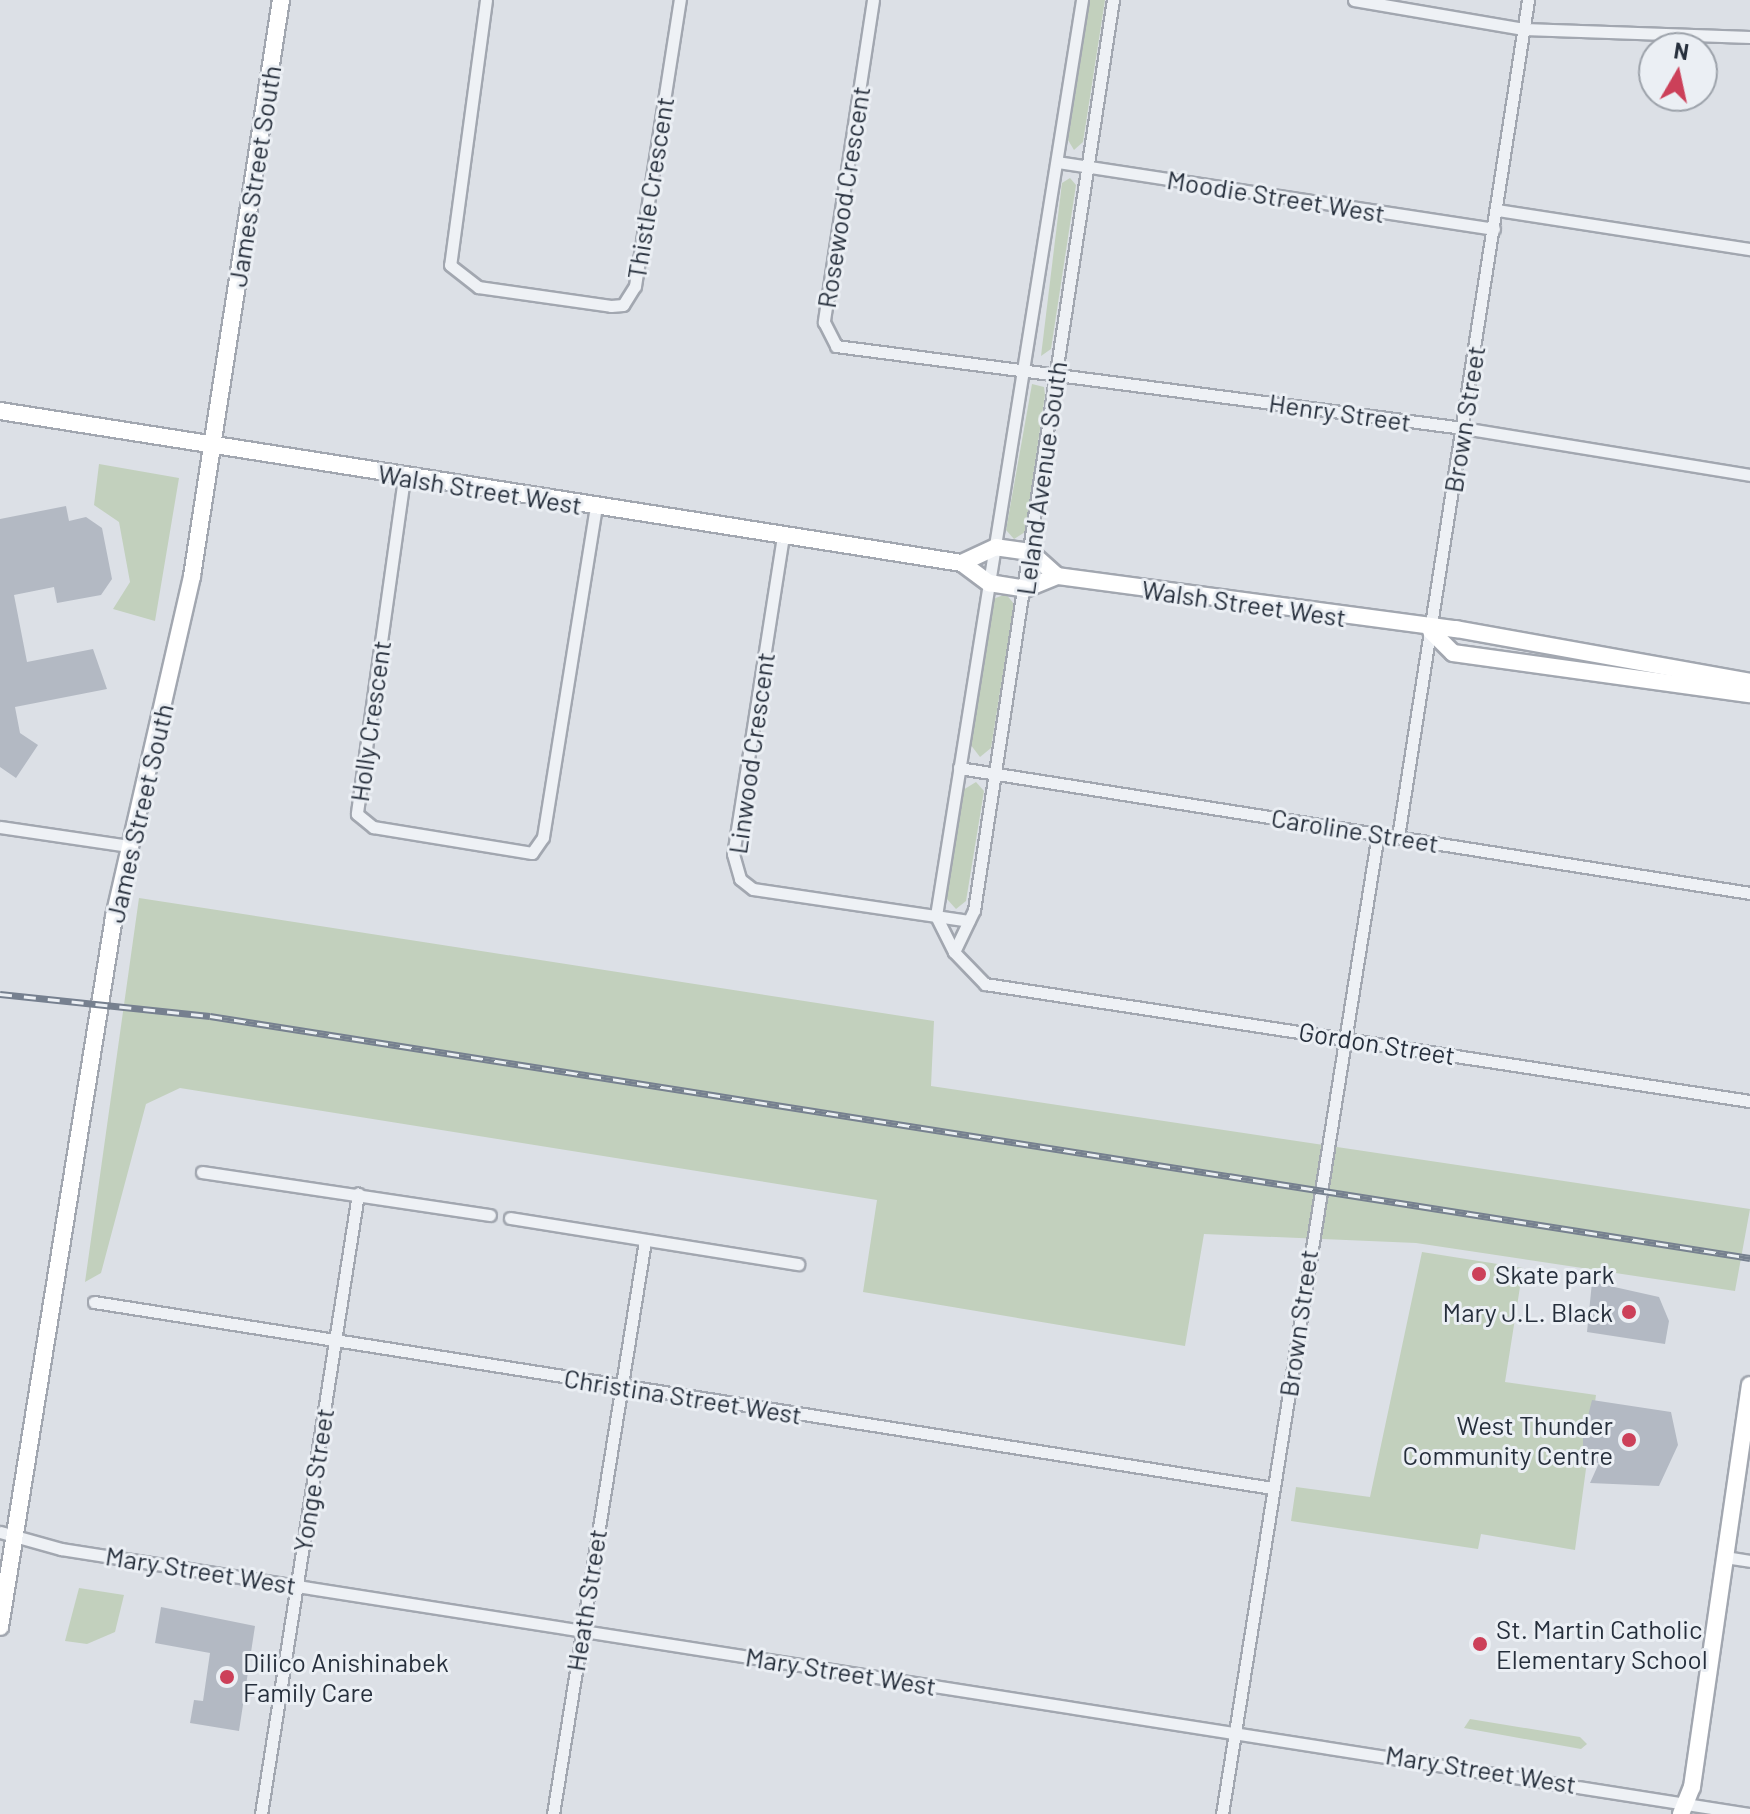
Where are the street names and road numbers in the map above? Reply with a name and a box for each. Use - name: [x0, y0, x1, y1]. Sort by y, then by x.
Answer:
- street label: James Street South: [221, 63, 287, 289]
- street label: Rosewood Crescent: [810, 84, 876, 310]
- street label: Thistle Crescent: [620, 94, 680, 282]
- street label: Moodie Street West: [1165, 163, 1387, 229]
- street label: Brown Street: [1437, 343, 1491, 495]
- street label: Leland Avenue South: [1009, 359, 1073, 597]
- street label: Henry Street: [1267, 387, 1413, 437]
- street label: Walsh Street West: [376, 457, 584, 521]
- street label: Walsh Street West: [1140, 573, 1348, 633]
- street label: Holly Crescent: [343, 638, 397, 804]
- street label: Linwood Crescent: [721, 650, 781, 856]
- street label: James Street South: [99, 700, 179, 926]
- street label: Caroline Street: [1269, 801, 1441, 859]
- street label: Gordon Street: [1297, 1015, 1457, 1071]
- street label: Brown Street: [1272, 1247, 1324, 1399]
- street label: Christina Street West: [562, 1362, 804, 1430]
- street label: Yonge Street: [286, 1406, 340, 1554]
- street label: Heath Street: [559, 1527, 613, 1673]
- street label: Mary Street West: [103, 1540, 299, 1600]
- street label: Mary Street West: [743, 1641, 939, 1701]
- street label: Mary Street West: [1383, 1739, 1579, 1799]

